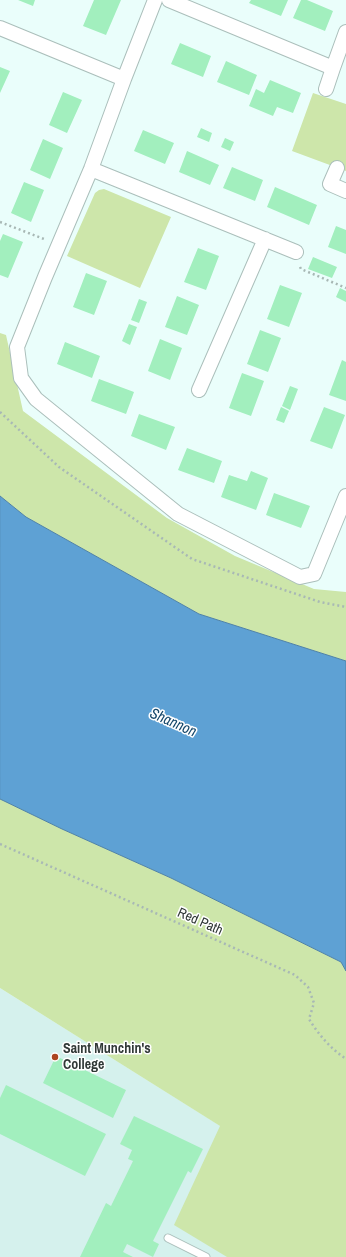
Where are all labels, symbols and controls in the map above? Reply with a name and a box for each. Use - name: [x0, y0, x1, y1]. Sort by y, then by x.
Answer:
- water label: Shannon: [147, 705, 199, 741]
- street label: Red Path: [175, 905, 225, 939]
- place label: Saint Munchin's College: [63, 1041, 151, 1074]
- marker: Saint Munchin's College: [50, 1052, 60, 1062]

